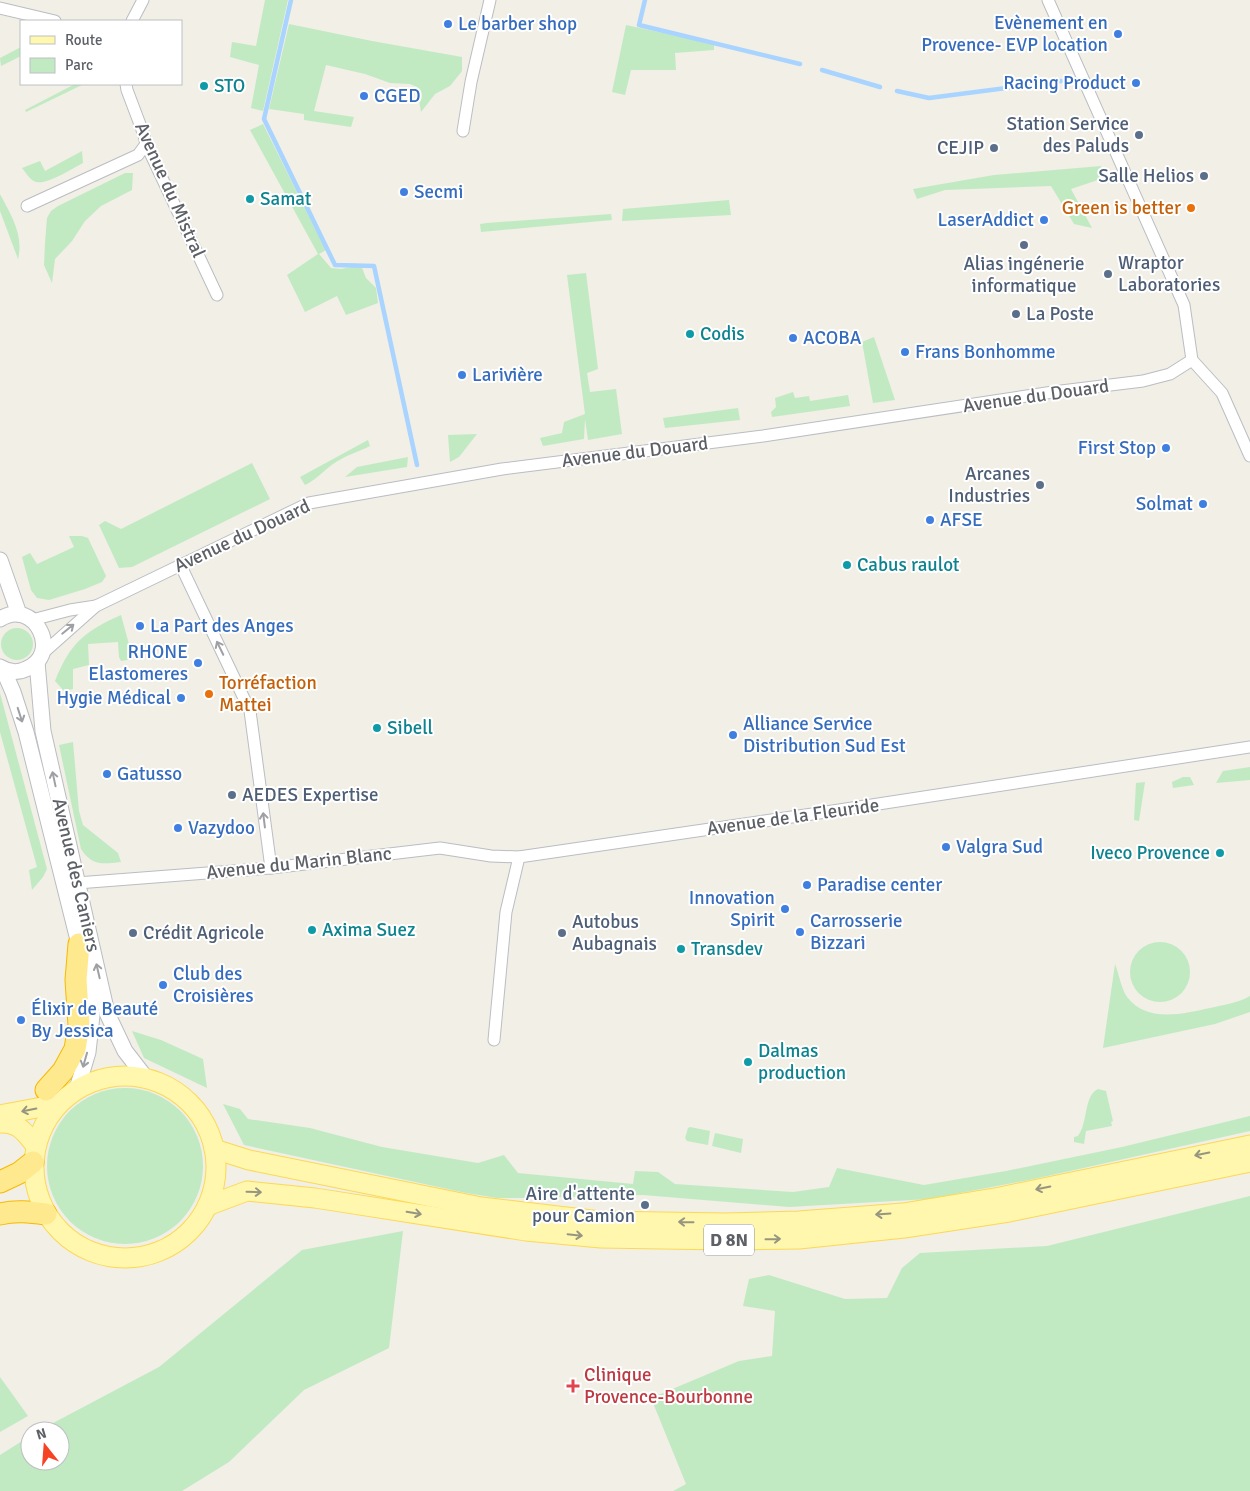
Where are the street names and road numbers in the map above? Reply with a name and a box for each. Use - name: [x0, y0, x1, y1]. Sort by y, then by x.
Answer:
- street label: Avenue du Mistral: [129, 119, 211, 261]
- street label: Avenue du Douard: [961, 374, 1111, 418]
- street label: Avenue du Douard: [560, 431, 710, 473]
- street label: Avenue du Douard: [170, 494, 314, 578]
- street label: Avenue de la Fleuride: [705, 793, 881, 841]
- street label: Avenue des Caniers: [47, 796, 105, 954]
- street label: Avenue du Marin Blanc: [205, 841, 393, 885]
- road number: D 8N: [704, 1224, 754, 1256]

